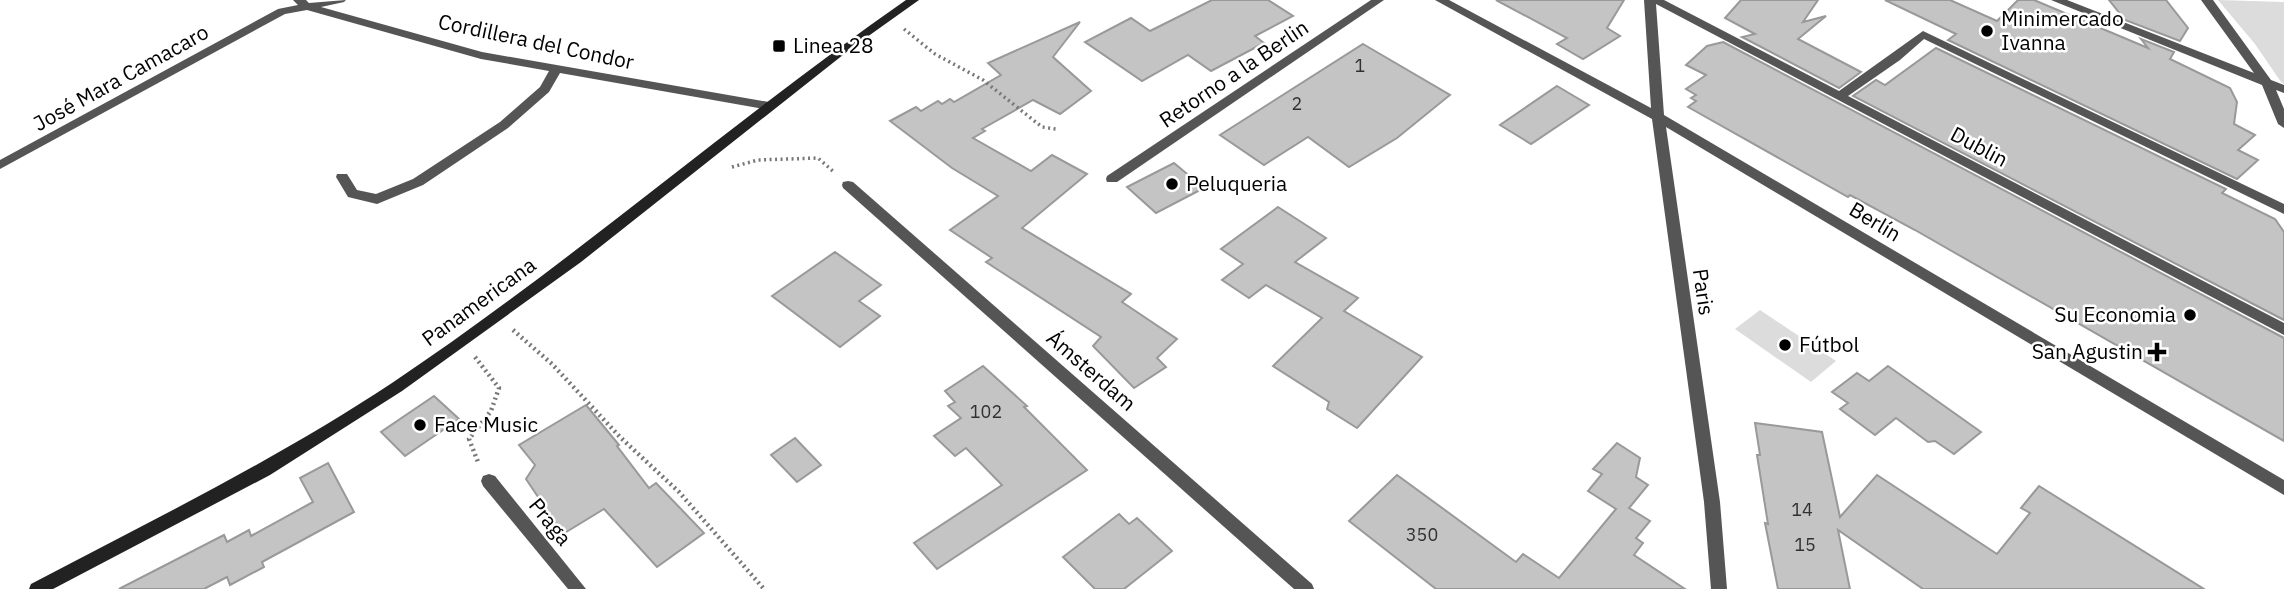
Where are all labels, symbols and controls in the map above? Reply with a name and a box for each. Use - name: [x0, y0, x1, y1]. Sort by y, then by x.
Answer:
- place label: Minimercado Ivanna: [2001, 4, 2124, 56]
- street label: Cordillera del Condor: [436, 7, 637, 75]
- street label: Retorno a la Berlin: [1154, 13, 1313, 133]
- street label: José Mara Camacaro: [28, 17, 213, 137]
- marker: Minimercado Ivanna: [1979, 23, 1995, 39]
- place label: Linea 28: [793, 31, 874, 59]
- marker: Linea 28: [771, 38, 787, 54]
- house number: 1: [1355, 54, 1365, 77]
- house number: 2: [1292, 92, 1302, 115]
- street label: Dublin: [1946, 119, 2013, 173]
- place label: Peluqueria: [1186, 169, 1287, 197]
- marker: Peluqueria: [1164, 176, 1180, 192]
- street label: Berlín: [1844, 195, 1907, 248]
- street label: Panamericana: [416, 250, 541, 352]
- street label: Paris: [1687, 267, 1721, 317]
- place label: Su Economia: [2054, 300, 2176, 328]
- marker: Su Economia: [2182, 307, 2198, 323]
- street label: Ámsterdam: [1041, 324, 1142, 417]
- place label: Fútbol: [1799, 330, 1859, 358]
- marker: Fútbol: [1777, 337, 1793, 353]
- place label: San Agustin: [2032, 337, 2143, 365]
- marker: San Agustin: [2149, 344, 2165, 360]
- house number: 102: [970, 400, 1002, 423]
- place label: Face Music: [434, 410, 538, 438]
- marker: Face Music: [412, 417, 428, 433]
- street label: Praga: [523, 492, 579, 551]
- house number: 14: [1791, 498, 1813, 521]
- house number: 350: [1406, 523, 1438, 546]
- house number: 15: [1794, 533, 1816, 556]

